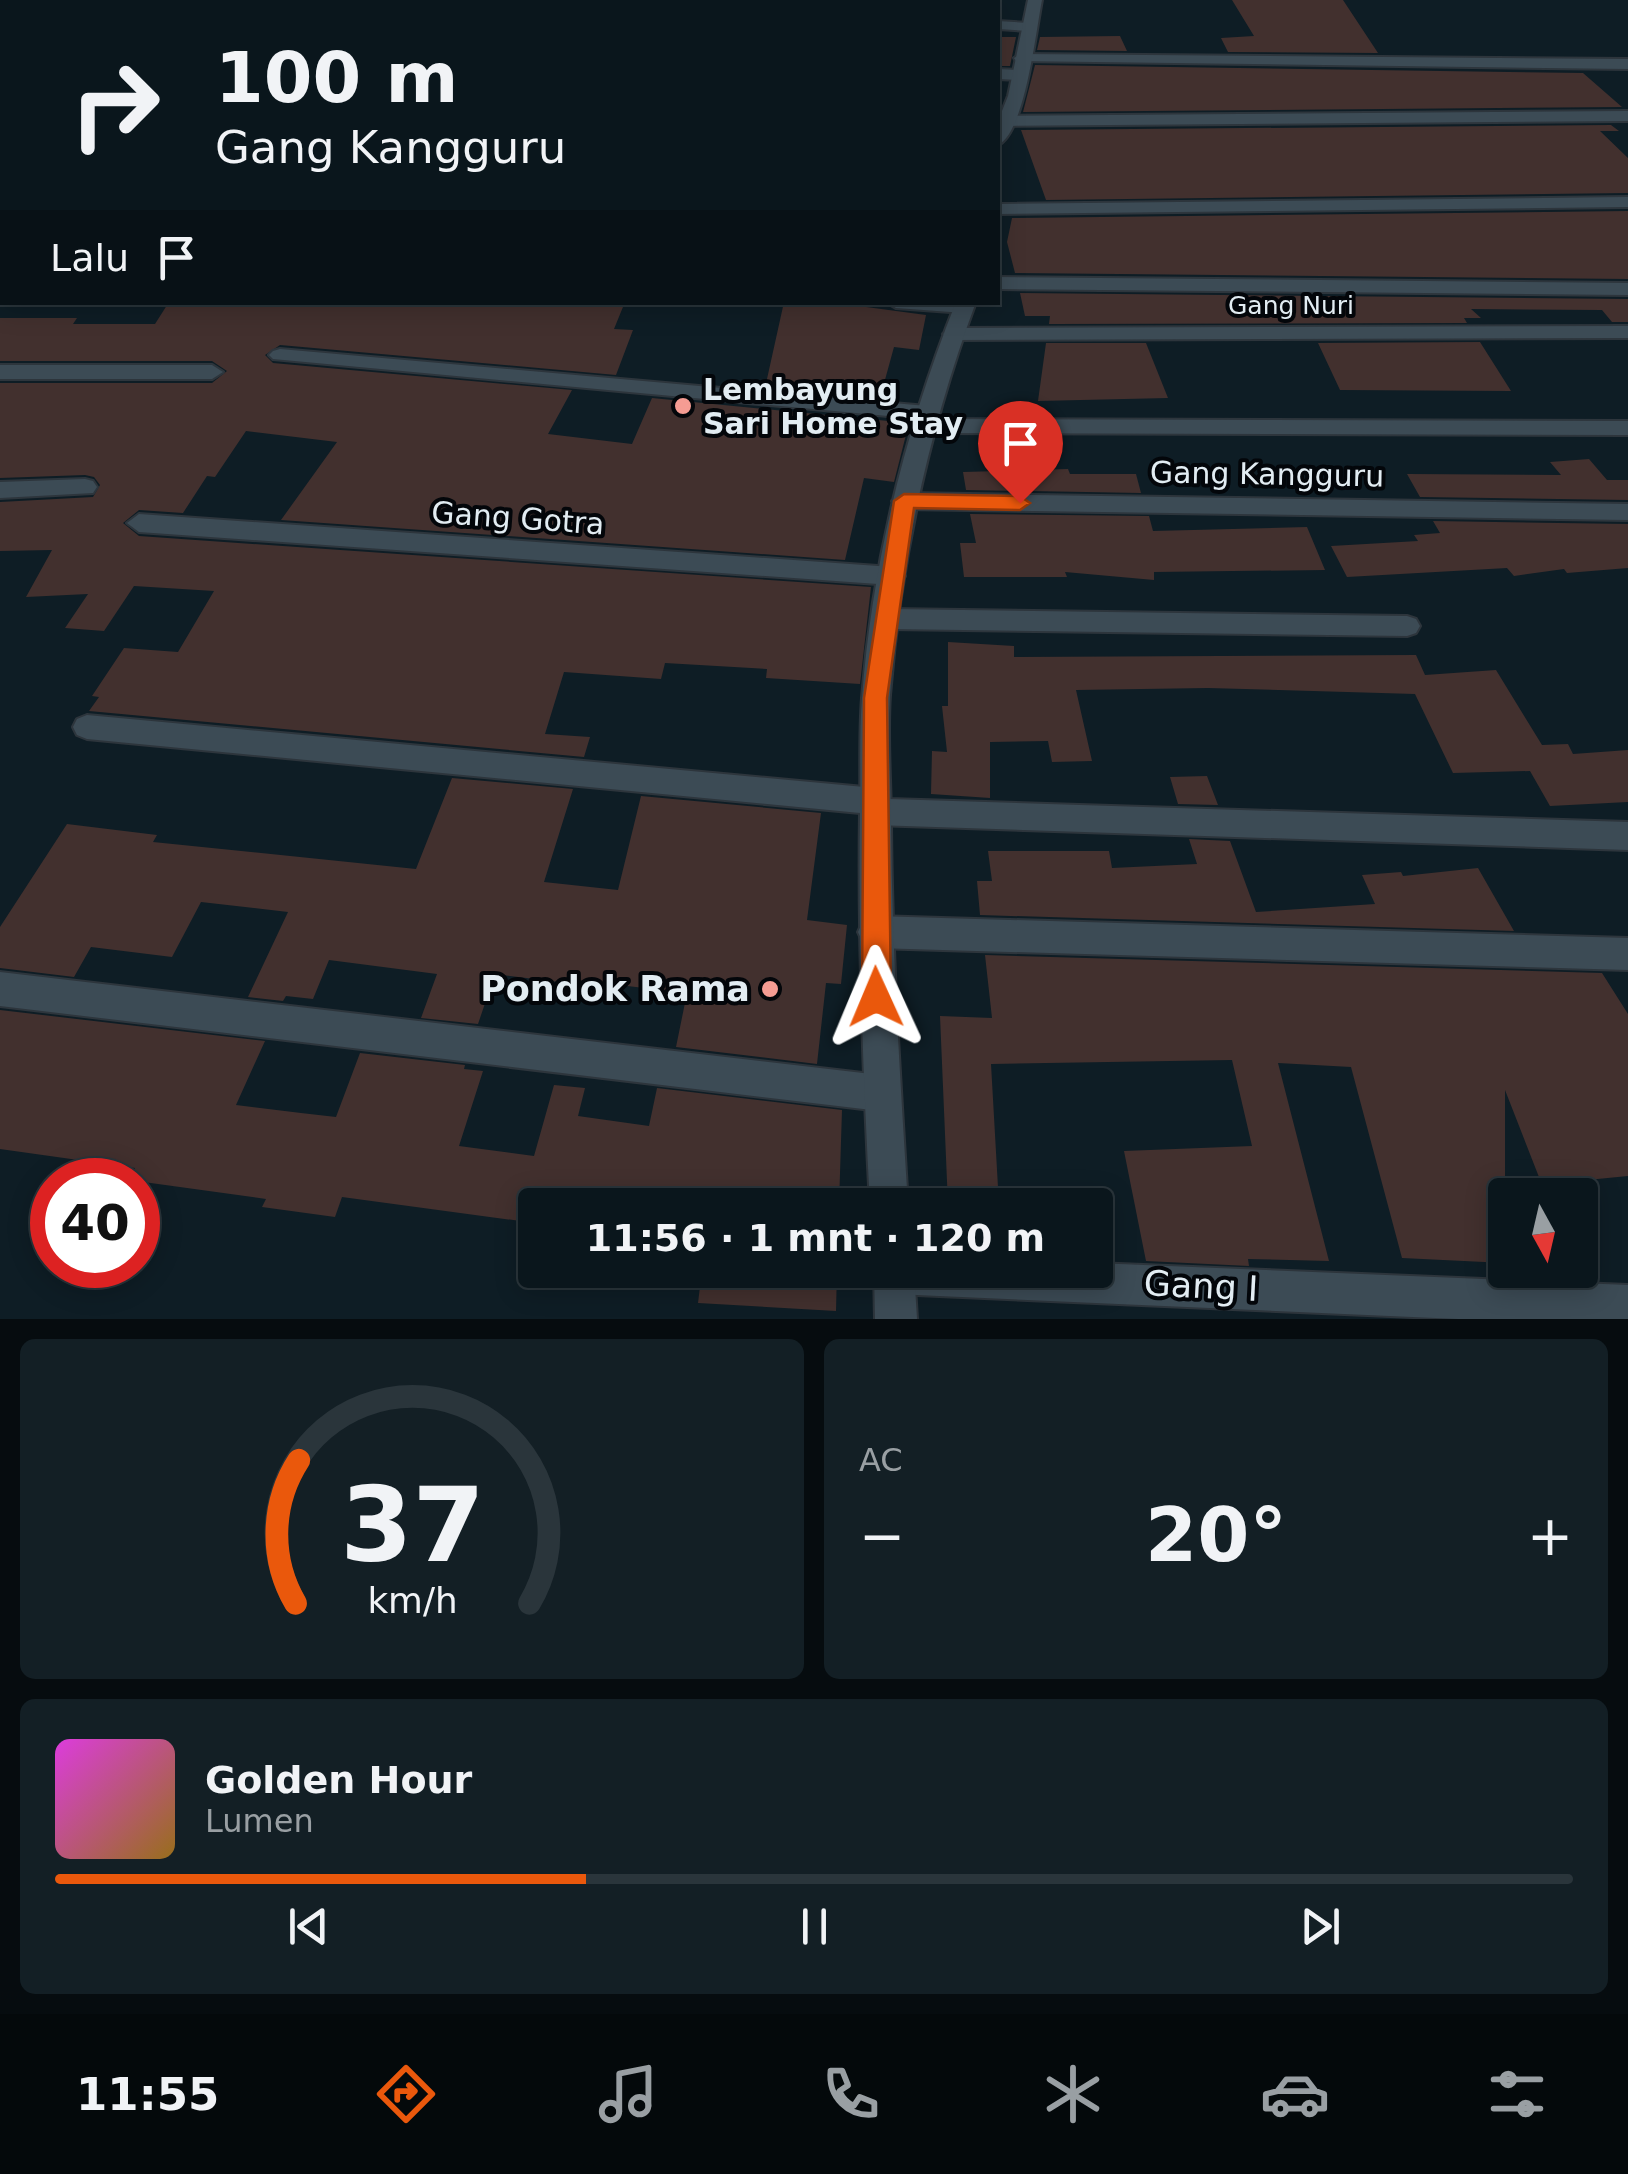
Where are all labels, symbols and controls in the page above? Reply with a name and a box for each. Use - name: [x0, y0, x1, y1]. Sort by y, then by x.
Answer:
- text: 100 m: [215, 37, 458, 119]
- icon: right: [50, 40, 180, 170]
- text: Gang Kangguru: [215, 121, 566, 174]
- icon: arrive: [149, 230, 204, 285]
- text: Lalu: [50, 236, 129, 280]
- street label: Gang Nuri: [1228, 291, 1354, 320]
- place label: Lembayung Sari Home Stay: [703, 372, 963, 441]
- marker: Lembayung Sari Home Stay: [672, 395, 694, 417]
- pin: [978, 401, 1063, 504]
- icon: arrive: [993, 416, 1048, 471]
- street label: Gang Kangguru: [1150, 454, 1384, 494]
- street label: Gang Gotra: [430, 494, 606, 542]
- position arrow: [824, 945, 928, 1049]
- place label: Pondok Rama: [480, 969, 750, 1009]
- marker: Pondok Rama: [759, 978, 781, 1000]
- speed limit sign: 40: [30, 1158, 160, 1288]
- north arrow: [1488, 1178, 1598, 1288]
- map controls: [1488, 1178, 1598, 1288]
- text: 11:56 · 1 mnt · 120 m: [586, 1216, 1045, 1260]
- street label: Gang I: [1143, 1263, 1259, 1309]
- text: AC: [859, 1441, 903, 1479]
- text: 37: [340, 1464, 484, 1586]
- text: 20°: [1145, 1491, 1287, 1579]
- text: −: [859, 1504, 905, 1568]
- text: +: [1527, 1504, 1573, 1568]
- text: km/h: [367, 1580, 457, 1621]
- text: Golden Hour: [205, 1758, 472, 1802]
- text: Lumen: [205, 1802, 314, 1840]
- icon: previous: [281, 1899, 336, 1954]
- icon: pause: [787, 1899, 842, 1954]
- icon: next: [1293, 1899, 1348, 1954]
- icon: directions: [371, 2059, 441, 2129]
- icon: music: [593, 2059, 663, 2129]
- icon: phone: [816, 2059, 886, 2129]
- icon: climate: [1038, 2059, 1108, 2129]
- icon: car: [1260, 2059, 1330, 2129]
- icon: filters: [1482, 2059, 1552, 2129]
- text: 11:55: [76, 2068, 219, 2121]

